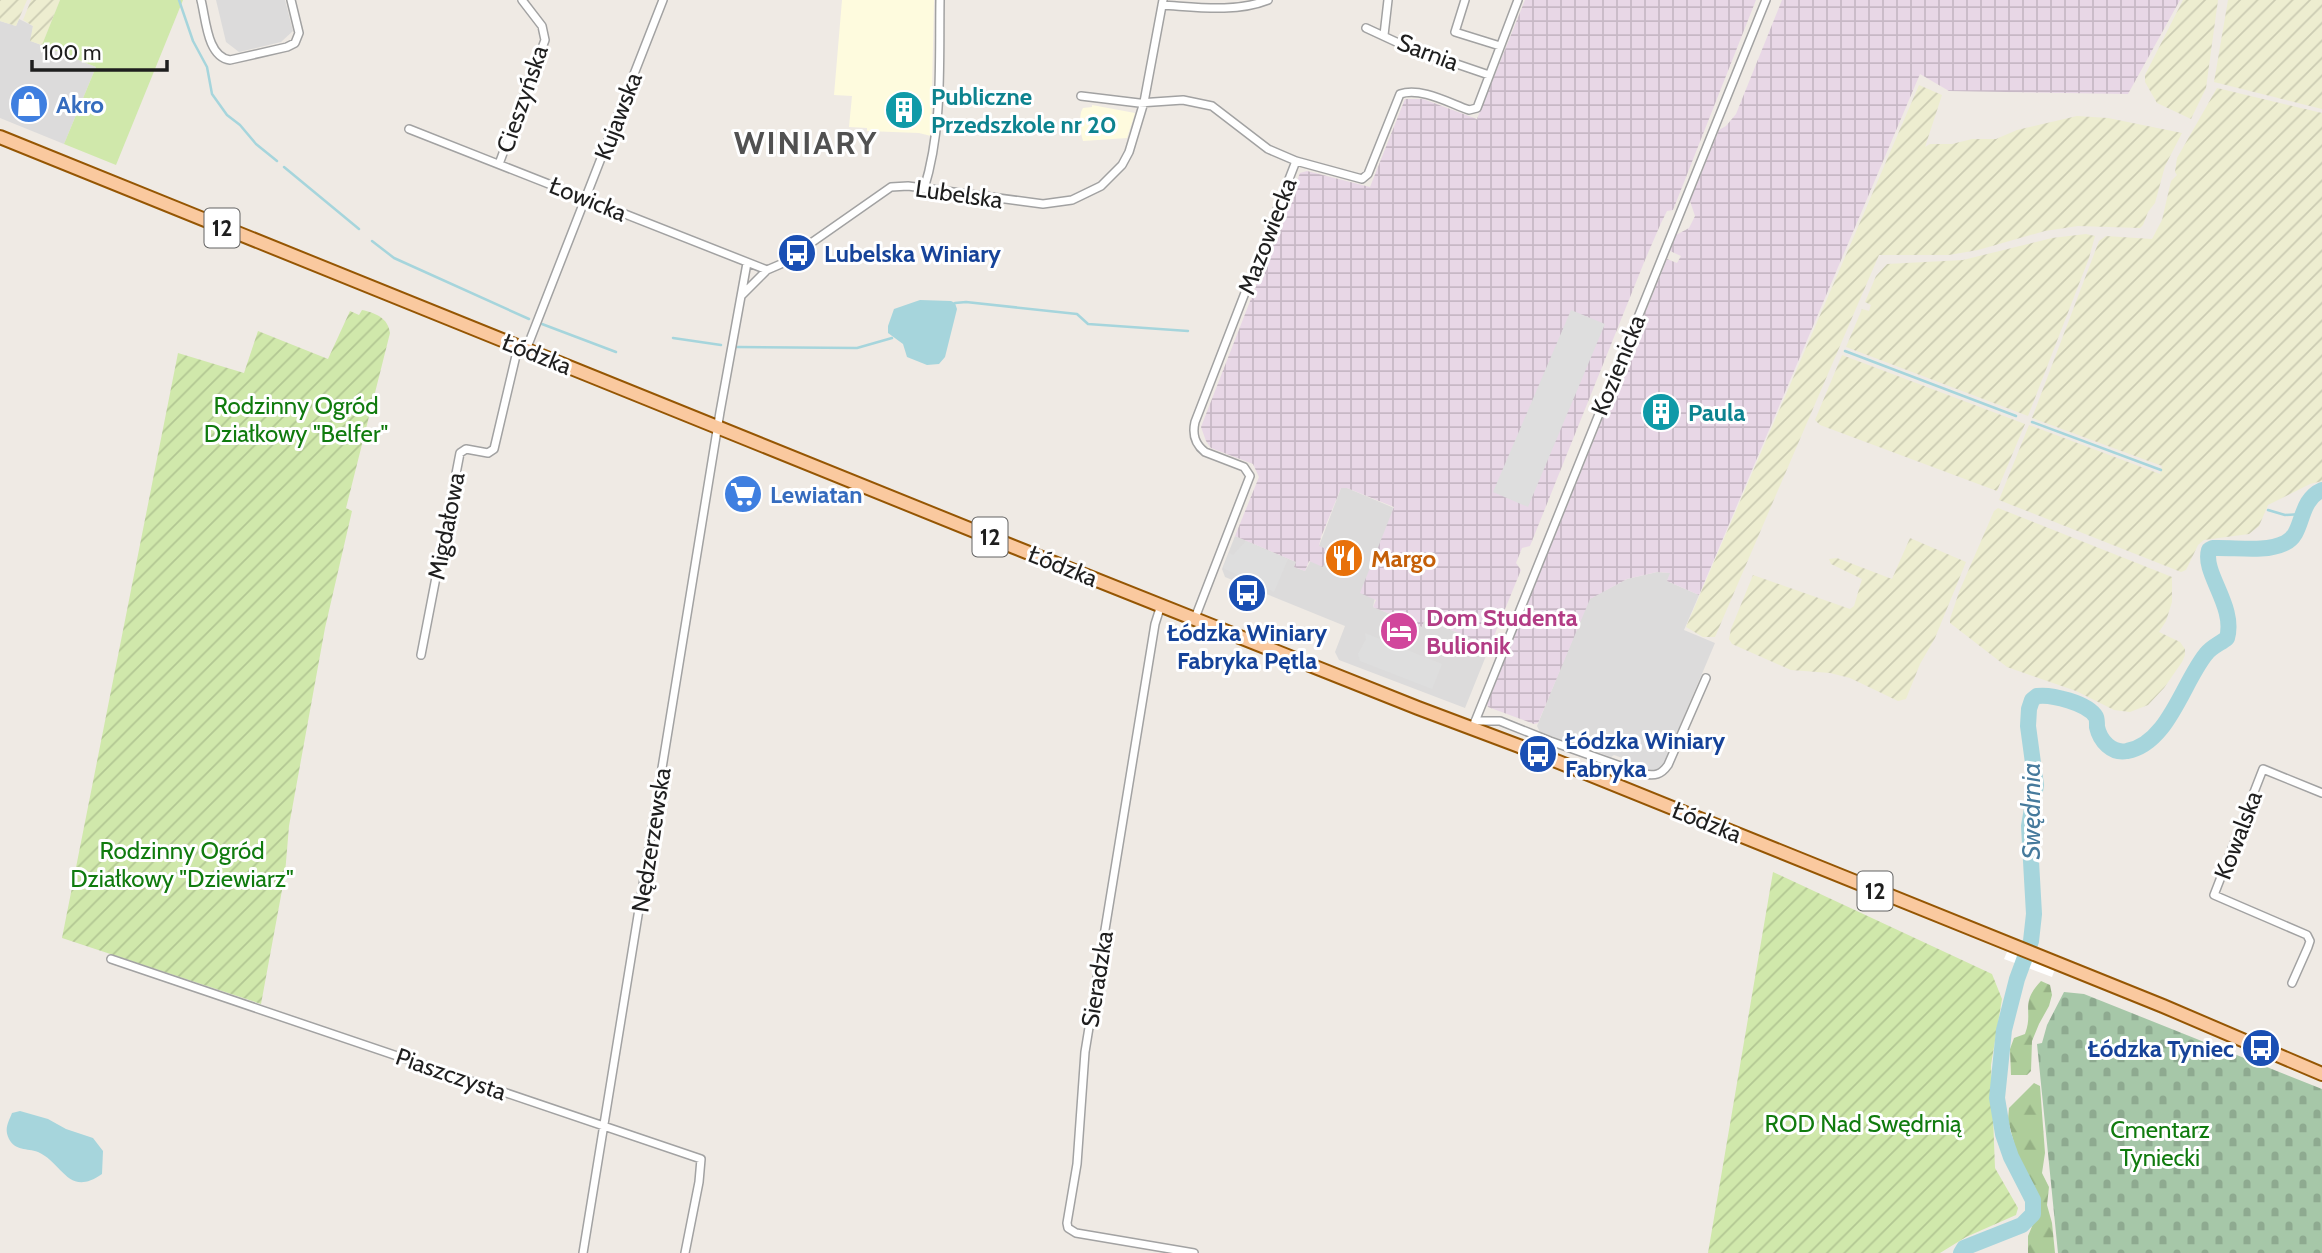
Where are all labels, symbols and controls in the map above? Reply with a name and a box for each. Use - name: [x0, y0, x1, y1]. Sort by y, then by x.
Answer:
- street label: Sarnia: [1393, 27, 1463, 77]
- scale bar: [32, 28, 166, 72]
- text: 100 m: [42, 40, 101, 65]
- street label: Cieszyńska: [490, 41, 554, 157]
- street label: Kujawska: [588, 68, 648, 164]
- place label: Publiczne Przedszkole nr 20: [931, 82, 1117, 139]
- shop icon: Akro: [8, 83, 50, 125]
- building icon: Publiczne Przedszkole nr 20: [883, 89, 925, 131]
- place label: Akro: [56, 90, 104, 119]
- district label: WINIARY: [734, 123, 878, 162]
- street label: Łowicka: [545, 170, 631, 228]
- street label: Mazowiecka: [1231, 173, 1303, 299]
- street label: Lubelska: [914, 174, 1005, 215]
- road number: 12: [204, 208, 240, 247]
- bus stop icon: Lubelska Winiary: [776, 232, 818, 274]
- place label: Lubelska Winiary: [824, 239, 1001, 268]
- street label: Kozienicka: [1585, 310, 1651, 420]
- street label: Łódzka: [498, 327, 576, 381]
- park label: Rodzinny Ogród Działkowy "Belfer": [204, 391, 388, 448]
- building icon: Paula: [1640, 391, 1682, 433]
- place label: Paula: [1688, 398, 1745, 427]
- street label: Migdałowa: [421, 469, 471, 582]
- supermarket icon: Lewiatan: [722, 473, 764, 515]
- place label: Lewiatan: [770, 480, 863, 509]
- road number: 12: [972, 517, 1007, 556]
- restaurant icon: Margo: [1323, 537, 1365, 579]
- street label: Łódzka: [1024, 539, 1102, 593]
- place label: Margo: [1371, 544, 1437, 573]
- bus stop icon: Łódzka Winiary Fabryka Pętla: [1226, 572, 1268, 614]
- place label: Dom Studenta Bulionik: [1426, 603, 1578, 660]
- hotel icon: Dom Studenta Bulionik: [1378, 610, 1420, 652]
- place label: Łódzka Winiary Fabryka Pętla: [1167, 618, 1327, 675]
- place label: Łódzka Winiary Fabryka: [1565, 726, 1725, 783]
- bus stop icon: Łódzka Winiary Fabryka: [1517, 733, 1559, 775]
- water label: Swędrnia: [2015, 762, 2047, 860]
- street label: Nędzerzewska: [625, 765, 677, 914]
- street label: Kowalska: [2208, 786, 2268, 883]
- street label: Łódzka: [1668, 795, 1746, 849]
- park label: Rodzinny Ogród Działkowy "Dziewiarz": [70, 836, 294, 893]
- road number: 12: [1857, 872, 1892, 911]
- street label: Sieradzka: [1075, 928, 1119, 1029]
- bus stop icon: Łódzka Tyniec: [2240, 1027, 2282, 1069]
- place label: Łódzka Tyniec: [2088, 1034, 2234, 1063]
- street label: Piaszczysta: [392, 1042, 511, 1107]
- park label: ROD Nad Swędrnią: [1764, 1109, 1962, 1138]
- park label: Cmentarz Tyniecki: [2110, 1115, 2210, 1172]

